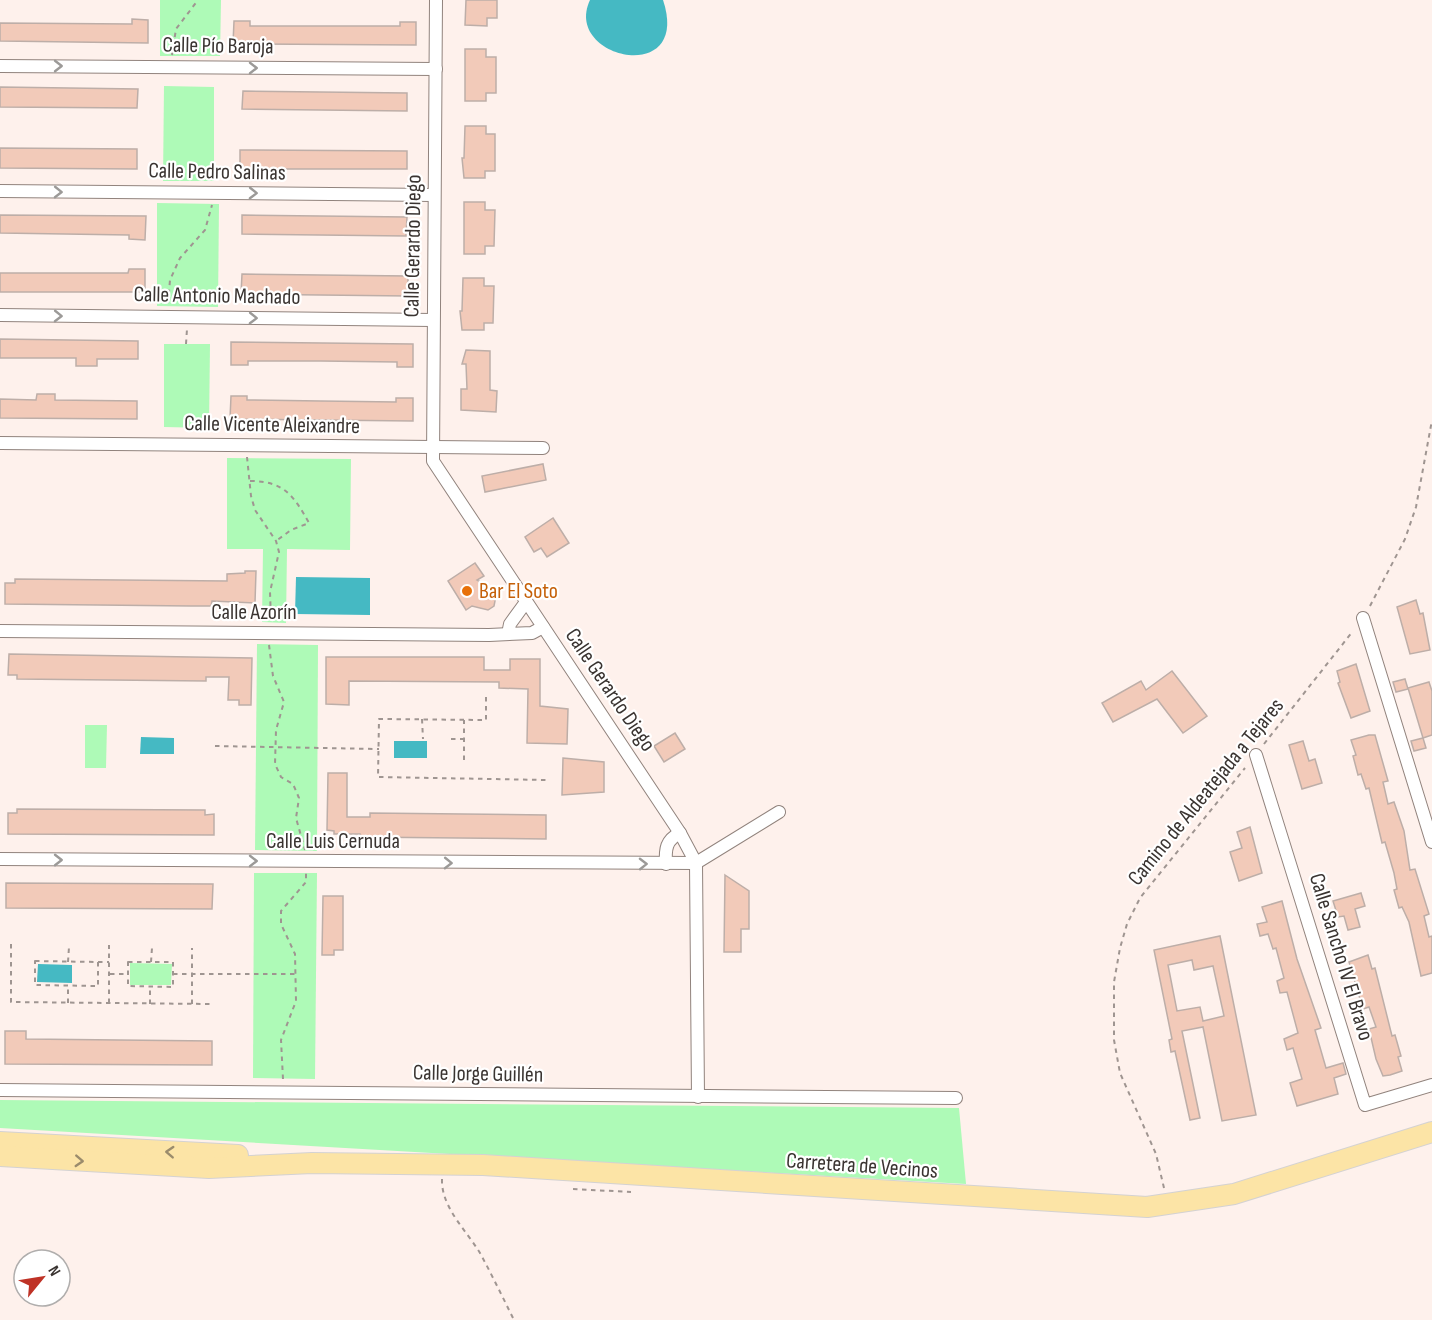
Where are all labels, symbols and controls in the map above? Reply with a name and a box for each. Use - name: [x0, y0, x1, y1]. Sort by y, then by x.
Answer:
- street label: Calle Pío Baroja: [162, 32, 274, 60]
- one-way arrow: [54, 60, 63, 72]
- one-way arrow: [249, 62, 258, 74]
- street label: Calle Pedro Salinas: [148, 157, 286, 187]
- street label: Calle Gerardo Diego: [398, 174, 428, 318]
- one-way arrow: [54, 185, 63, 198]
- one-way arrow: [249, 187, 258, 199]
- street label: Calle Antonio Machado: [133, 281, 301, 311]
- one-way arrow: [54, 309, 63, 322]
- one-way arrow: [249, 312, 258, 324]
- street label: Calle Vicente Aleixandre: [184, 410, 360, 440]
- place label: Bar El Soto: [479, 578, 558, 605]
- marker: Bar El Soto: [460, 584, 474, 598]
- street label: Calle Azorín: [211, 599, 297, 626]
- street label: Calle Gerardo Diego: [559, 623, 661, 757]
- street label: Camino de Aldeatejada a Tejares: [1122, 693, 1290, 891]
- street label: Calle Luis Cernuda: [266, 828, 400, 855]
- one-way arrow: [54, 853, 63, 866]
- one-way arrow: [249, 855, 258, 867]
- one-way arrow: [444, 857, 453, 869]
- one-way arrow: [639, 858, 648, 870]
- street label: Calle Sancho IV El Bravo: [1303, 870, 1379, 1044]
- street label: Calle Jorge Guillén: [413, 1059, 543, 1089]
- one-way arrow: [166, 1145, 175, 1158]
- street label: Carretera de Vecinos: [785, 1147, 939, 1185]
- one-way arrow: [75, 1155, 84, 1168]
- north arrow: [12, 1248, 72, 1308]
- text: N: [43, 1263, 64, 1280]

